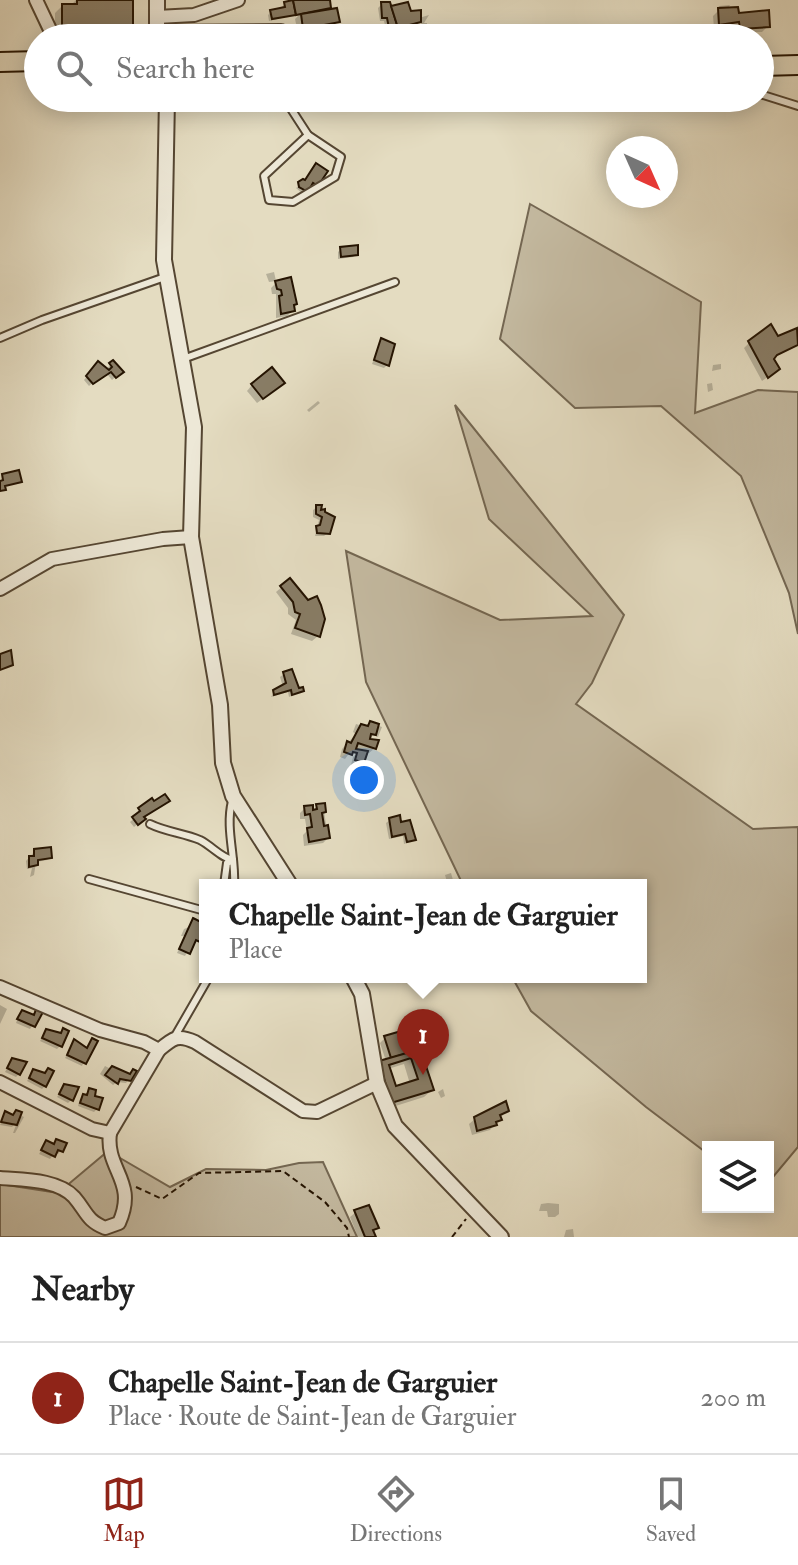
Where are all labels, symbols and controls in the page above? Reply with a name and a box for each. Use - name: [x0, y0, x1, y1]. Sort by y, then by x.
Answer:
- search box: [24, 24, 774, 112]
- icon: search: [52, 46, 96, 90]
- text: Search here: [116, 50, 255, 87]
- north arrow: [606, 136, 678, 208]
- your location: [344, 760, 384, 800]
- popup: [199, 879, 647, 983]
- text: Chapelle Saint-Jean de Garguier: [228, 897, 618, 934]
- text: Place: [228, 934, 282, 966]
- pin: 1: [397, 1009, 449, 1075]
- map controls: [702, 1141, 774, 1213]
- button: layers: [702, 1141, 774, 1213]
- text: Nearby: [32, 1268, 134, 1311]
- text: Chapelle Saint-Jean de Garguier: [108, 1364, 497, 1401]
- text: 1: [53, 1382, 63, 1414]
- text: 200 m: [701, 1382, 766, 1414]
- text: Place · Route de Saint-Jean de Garguier: [108, 1401, 516, 1433]
- tab: Map: [102, 1472, 146, 1548]
- tab: Directions: [350, 1472, 442, 1548]
- tab: Saved: [646, 1472, 696, 1548]

